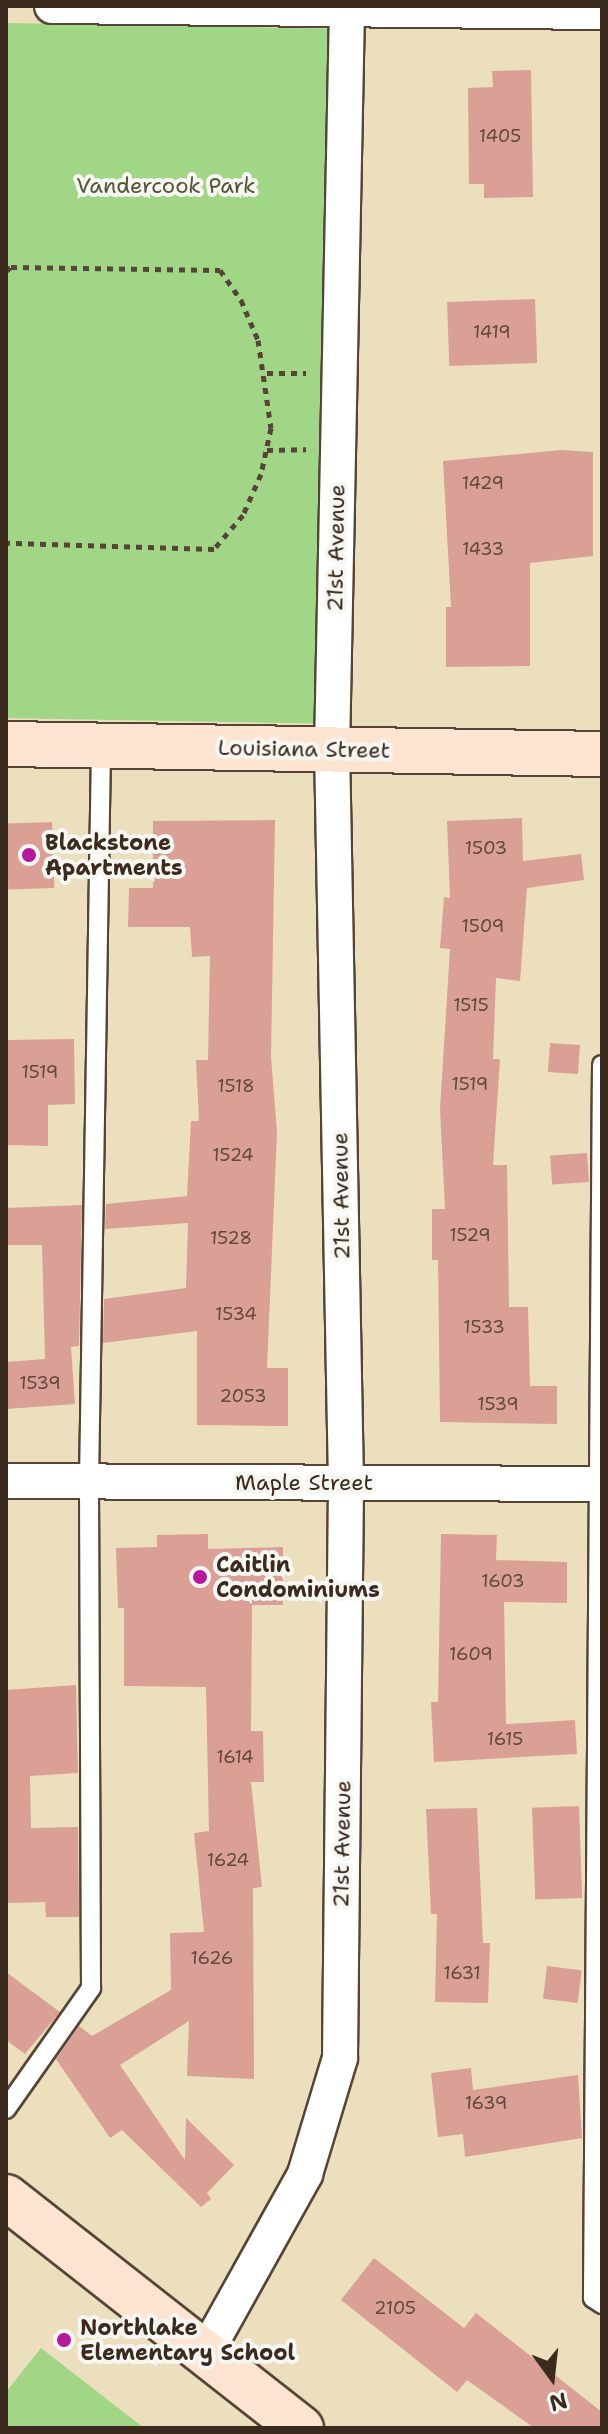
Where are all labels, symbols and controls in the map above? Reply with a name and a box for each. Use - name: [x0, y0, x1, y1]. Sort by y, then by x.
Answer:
- house number: 1405: [479, 125, 521, 147]
- park label: Vandercook Park: [76, 173, 256, 199]
- house number: 1419: [473, 321, 511, 343]
- house number: 1429: [462, 472, 504, 494]
- street label: 21st Avenue: [322, 484, 350, 612]
- house number: 1433: [462, 538, 504, 560]
- street label: Louisiana Street: [218, 734, 390, 764]
- place label: Blackstone Apartments: [45, 829, 183, 880]
- house number: 1503: [465, 837, 507, 859]
- marker: Blackstone Apartments: [20, 846, 38, 864]
- house number: 1509: [462, 915, 504, 937]
- house number: 1515: [453, 994, 489, 1016]
- house number: 1519: [22, 1061, 58, 1083]
- house number: 1519: [452, 1073, 488, 1095]
- house number: 1518: [217, 1075, 255, 1097]
- street label: 21st Avenue: [327, 1132, 355, 1260]
- house number: 1524: [212, 1144, 254, 1166]
- house number: 1529: [449, 1224, 491, 1246]
- house number: 1528: [210, 1227, 252, 1249]
- house number: 1534: [215, 1303, 257, 1325]
- house number: 1533: [463, 1316, 505, 1338]
- house number: 1539: [19, 1372, 61, 1394]
- house number: 2053: [219, 1385, 267, 1407]
- house number: 1539: [477, 1393, 519, 1415]
- street label: Maple Street: [235, 1470, 373, 1496]
- place label: Caitlin Condominiums: [216, 1551, 380, 1602]
- marker: Caitlin Condominiums: [191, 1568, 209, 1586]
- house number: 1603: [481, 1570, 525, 1592]
- house number: 1609: [449, 1643, 493, 1665]
- house number: 1615: [487, 1728, 523, 1750]
- house number: 1614: [216, 1746, 254, 1768]
- street label: 21st Avenue: [328, 1780, 356, 1908]
- house number: 1624: [207, 1849, 249, 1871]
- house number: 1626: [191, 1947, 233, 1969]
- house number: 1631: [443, 1962, 481, 1984]
- house number: 1639: [465, 2092, 507, 2114]
- house number: 2105: [374, 2297, 416, 2319]
- place label: Northlake Elementary School: [80, 2314, 295, 2366]
- marker: Northlake Elementary School: [55, 2331, 73, 2349]
- north arrow: [512, 2338, 592, 2418]
- text: N: [546, 2385, 571, 2418]

